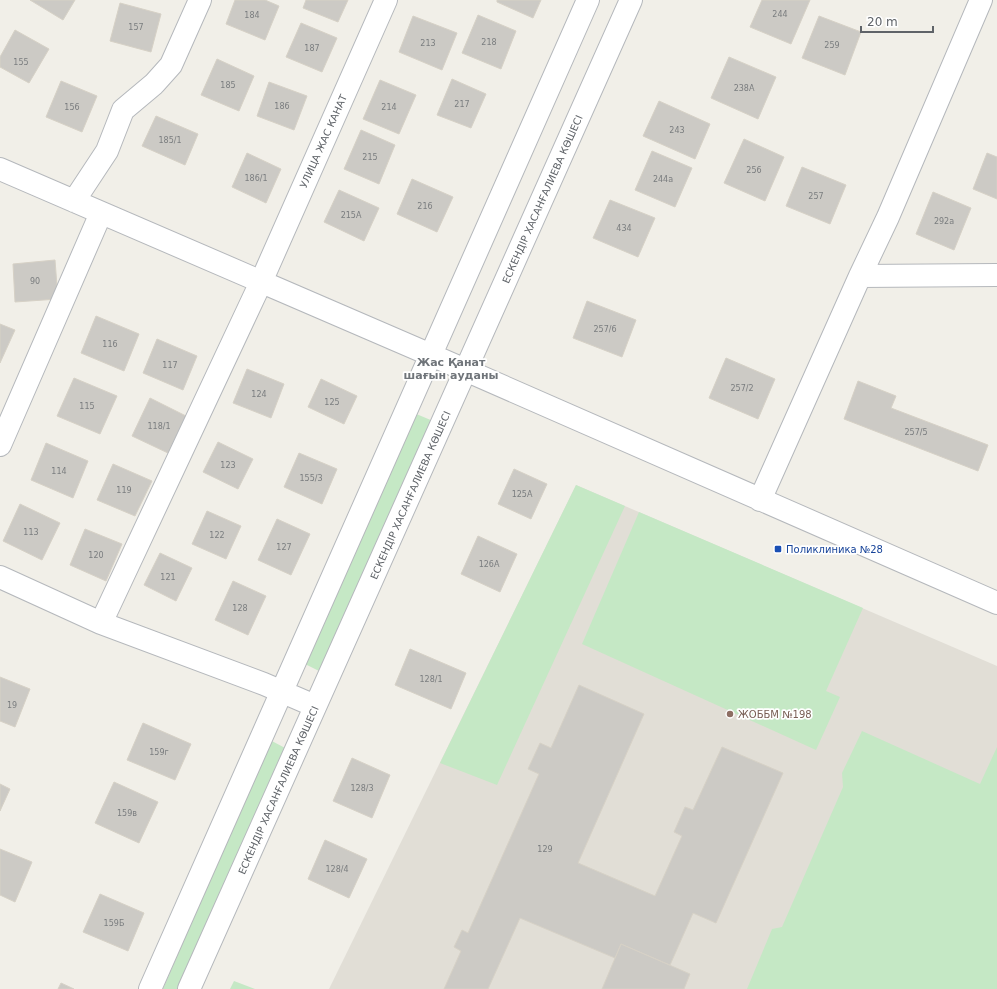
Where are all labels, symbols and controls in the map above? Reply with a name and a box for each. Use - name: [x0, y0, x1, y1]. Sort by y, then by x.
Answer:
- scale bar: [861, 8, 933, 34]
- house number: 244: [772, 10, 788, 19]
- house number: 184: [244, 11, 260, 20]
- text: 20 m: [867, 15, 898, 29]
- house number: 157: [128, 23, 144, 32]
- house number: 218: [481, 38, 497, 47]
- house number: 213: [420, 39, 436, 48]
- house number: 259: [824, 41, 840, 50]
- house number: 187: [304, 44, 320, 53]
- house number: 155: [13, 58, 29, 67]
- house number: 185: [220, 81, 236, 90]
- house number: 238А: [734, 84, 755, 93]
- street label: УЛИЦА ЖАС КАНАТ: [298, 92, 349, 190]
- house number: 217: [454, 100, 470, 109]
- house number: 186: [274, 102, 290, 111]
- house number: 156: [64, 103, 80, 112]
- house number: 214: [381, 103, 397, 112]
- street label: ЕСКЕНДІР ХАСАНҒАЛИЕВА КӨШЕСІ: [500, 113, 585, 285]
- house number: 243: [669, 126, 685, 135]
- house number: 185/1: [158, 136, 182, 145]
- house number: 215: [362, 153, 378, 162]
- house number: 256: [746, 166, 762, 175]
- house number: 186/1: [244, 174, 268, 183]
- house number: 244а: [653, 175, 673, 184]
- house number: 257: [808, 192, 824, 201]
- house number: 216: [417, 202, 433, 211]
- house number: 215А: [341, 211, 362, 220]
- house number: 292а: [934, 217, 954, 226]
- house number: 434: [616, 224, 632, 233]
- house number: 90: [30, 277, 40, 286]
- house number: 257/6: [593, 325, 617, 334]
- house number: 116: [102, 340, 118, 349]
- district label: Жас Қанат шағын ауданы: [404, 356, 499, 382]
- house number: 117: [162, 361, 178, 370]
- house number: 257/2: [730, 384, 754, 393]
- house number: 124: [251, 390, 267, 399]
- house number: 125: [324, 398, 340, 407]
- house number: 115: [79, 402, 95, 411]
- street label: ЕСКЕНДІР ХАСАНҒАЛИЕВА КӨШЕСІ: [368, 409, 453, 581]
- house number: 118/1: [147, 422, 171, 431]
- house number: 257/5: [904, 428, 928, 437]
- house number: 123: [220, 461, 236, 470]
- house number: 114: [51, 467, 67, 476]
- house number: 155/3: [299, 474, 323, 483]
- house number: 119: [116, 486, 132, 495]
- house number: 125А: [512, 490, 533, 499]
- house number: 113: [23, 528, 39, 537]
- house number: 122: [209, 531, 225, 540]
- house number: 127: [276, 543, 292, 552]
- marker: Поликлиника №28: [773, 544, 783, 554]
- place label: Поликлиника №28: [786, 544, 883, 555]
- house number: 120: [88, 551, 104, 560]
- house number: 126А: [479, 560, 500, 569]
- house number: 121: [160, 573, 176, 582]
- house number: 128: [232, 604, 248, 613]
- house number: 128/1: [419, 675, 443, 684]
- house number: 19: [7, 701, 17, 710]
- street label: ЕСКЕНДІР ХАСАНҒАЛИЕВА КӨШЕСІ: [236, 704, 321, 876]
- marker: ЖОББМ №198: [725, 709, 735, 719]
- place label: ЖОББМ №198: [738, 709, 812, 720]
- house number: 159г: [149, 748, 169, 757]
- house number: 128/3: [350, 784, 374, 793]
- house number: 159в: [117, 809, 137, 818]
- house number: 129: [537, 845, 553, 854]
- house number: 128/4: [325, 865, 349, 874]
- house number: 159Б: [104, 919, 124, 928]

